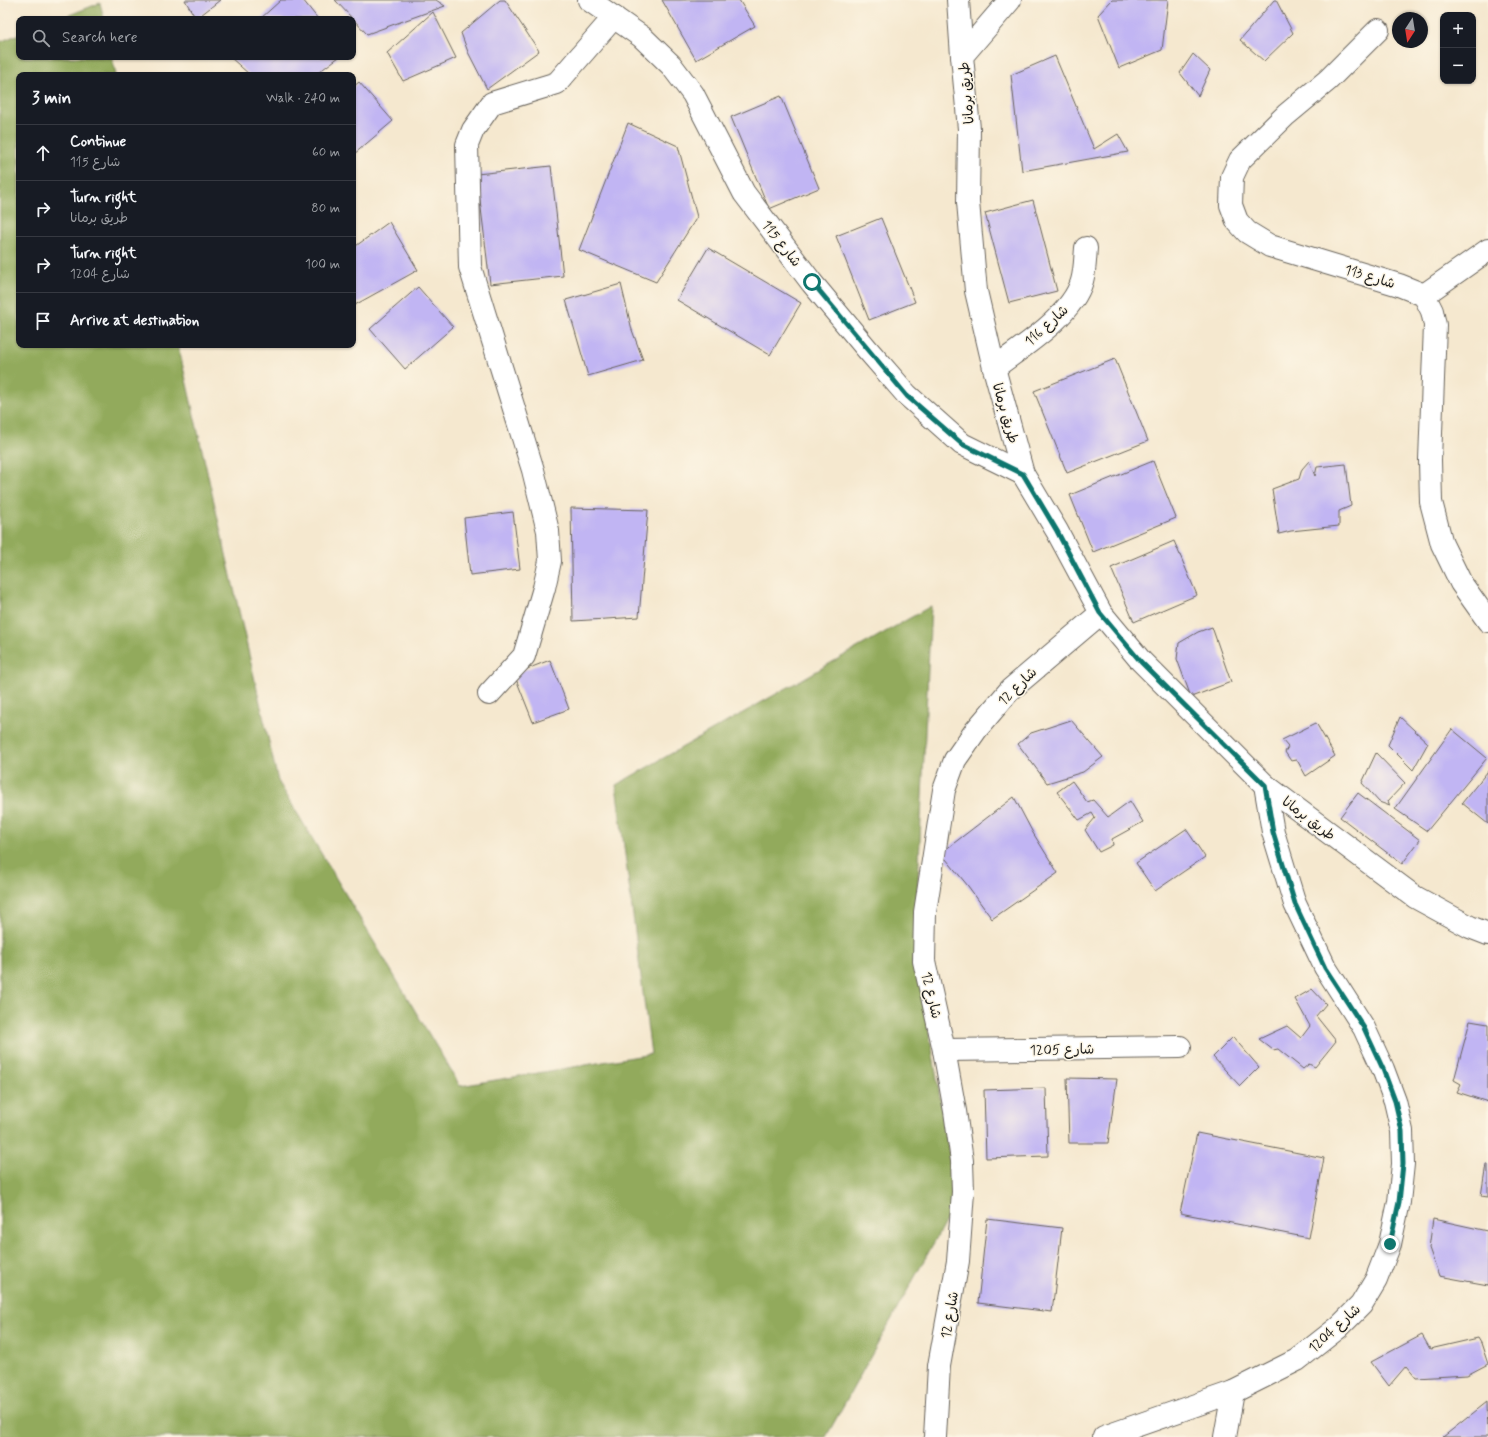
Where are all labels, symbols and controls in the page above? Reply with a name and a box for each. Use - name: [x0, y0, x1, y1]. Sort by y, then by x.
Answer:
- north arrow: [1392, 12, 1428, 48]
- map controls: [1440, 12, 1476, 84]
- button: +: [1440, 12, 1476, 48]
- search box: [16, 16, 356, 60]
- icon: search: [30, 27, 52, 49]
- text: Search here: [62, 28, 138, 48]
- button: −: [1440, 48, 1476, 84]
- street label: طريق برمانا: [955, 61, 979, 125]
- text: 3 min: [32, 87, 71, 109]
- text: Walk · 240 m: [266, 90, 340, 107]
- text: Continue: [70, 132, 126, 152]
- icon: ahead: [32, 142, 54, 164]
- text: 60 m: [312, 144, 340, 161]
- text: شارع 115: [70, 154, 120, 171]
- text: Turn right: [70, 188, 137, 208]
- icon: right: [32, 198, 54, 220]
- text: 80 m: [311, 200, 340, 217]
- text: طريق برمانا: [70, 210, 128, 227]
- street label: شارع 115: [757, 217, 805, 270]
- text: Turn right: [70, 244, 137, 264]
- icon: right: [32, 254, 54, 276]
- text: 100 m: [305, 256, 340, 273]
- street label: شارع 113: [1342, 261, 1397, 293]
- text: شارع 1204: [70, 266, 130, 283]
- route start: [803, 273, 821, 291]
- street label: شارع 116: [1021, 301, 1072, 350]
- icon: arrive: [32, 310, 54, 332]
- text: Arrive at destination: [70, 311, 199, 331]
- street label: طريق برمانا: [988, 381, 1022, 446]
- street label: شارع 12: [994, 664, 1041, 710]
- street label: طريق برمانا: [1278, 793, 1339, 845]
- street label: شارع 12: [917, 970, 945, 1021]
- street label: شارع 1205: [1030, 1040, 1094, 1060]
- route end: [1381, 1235, 1399, 1253]
- street label: شارع 12: [937, 1290, 963, 1340]
- street label: شارع 1204: [1305, 1301, 1365, 1357]

